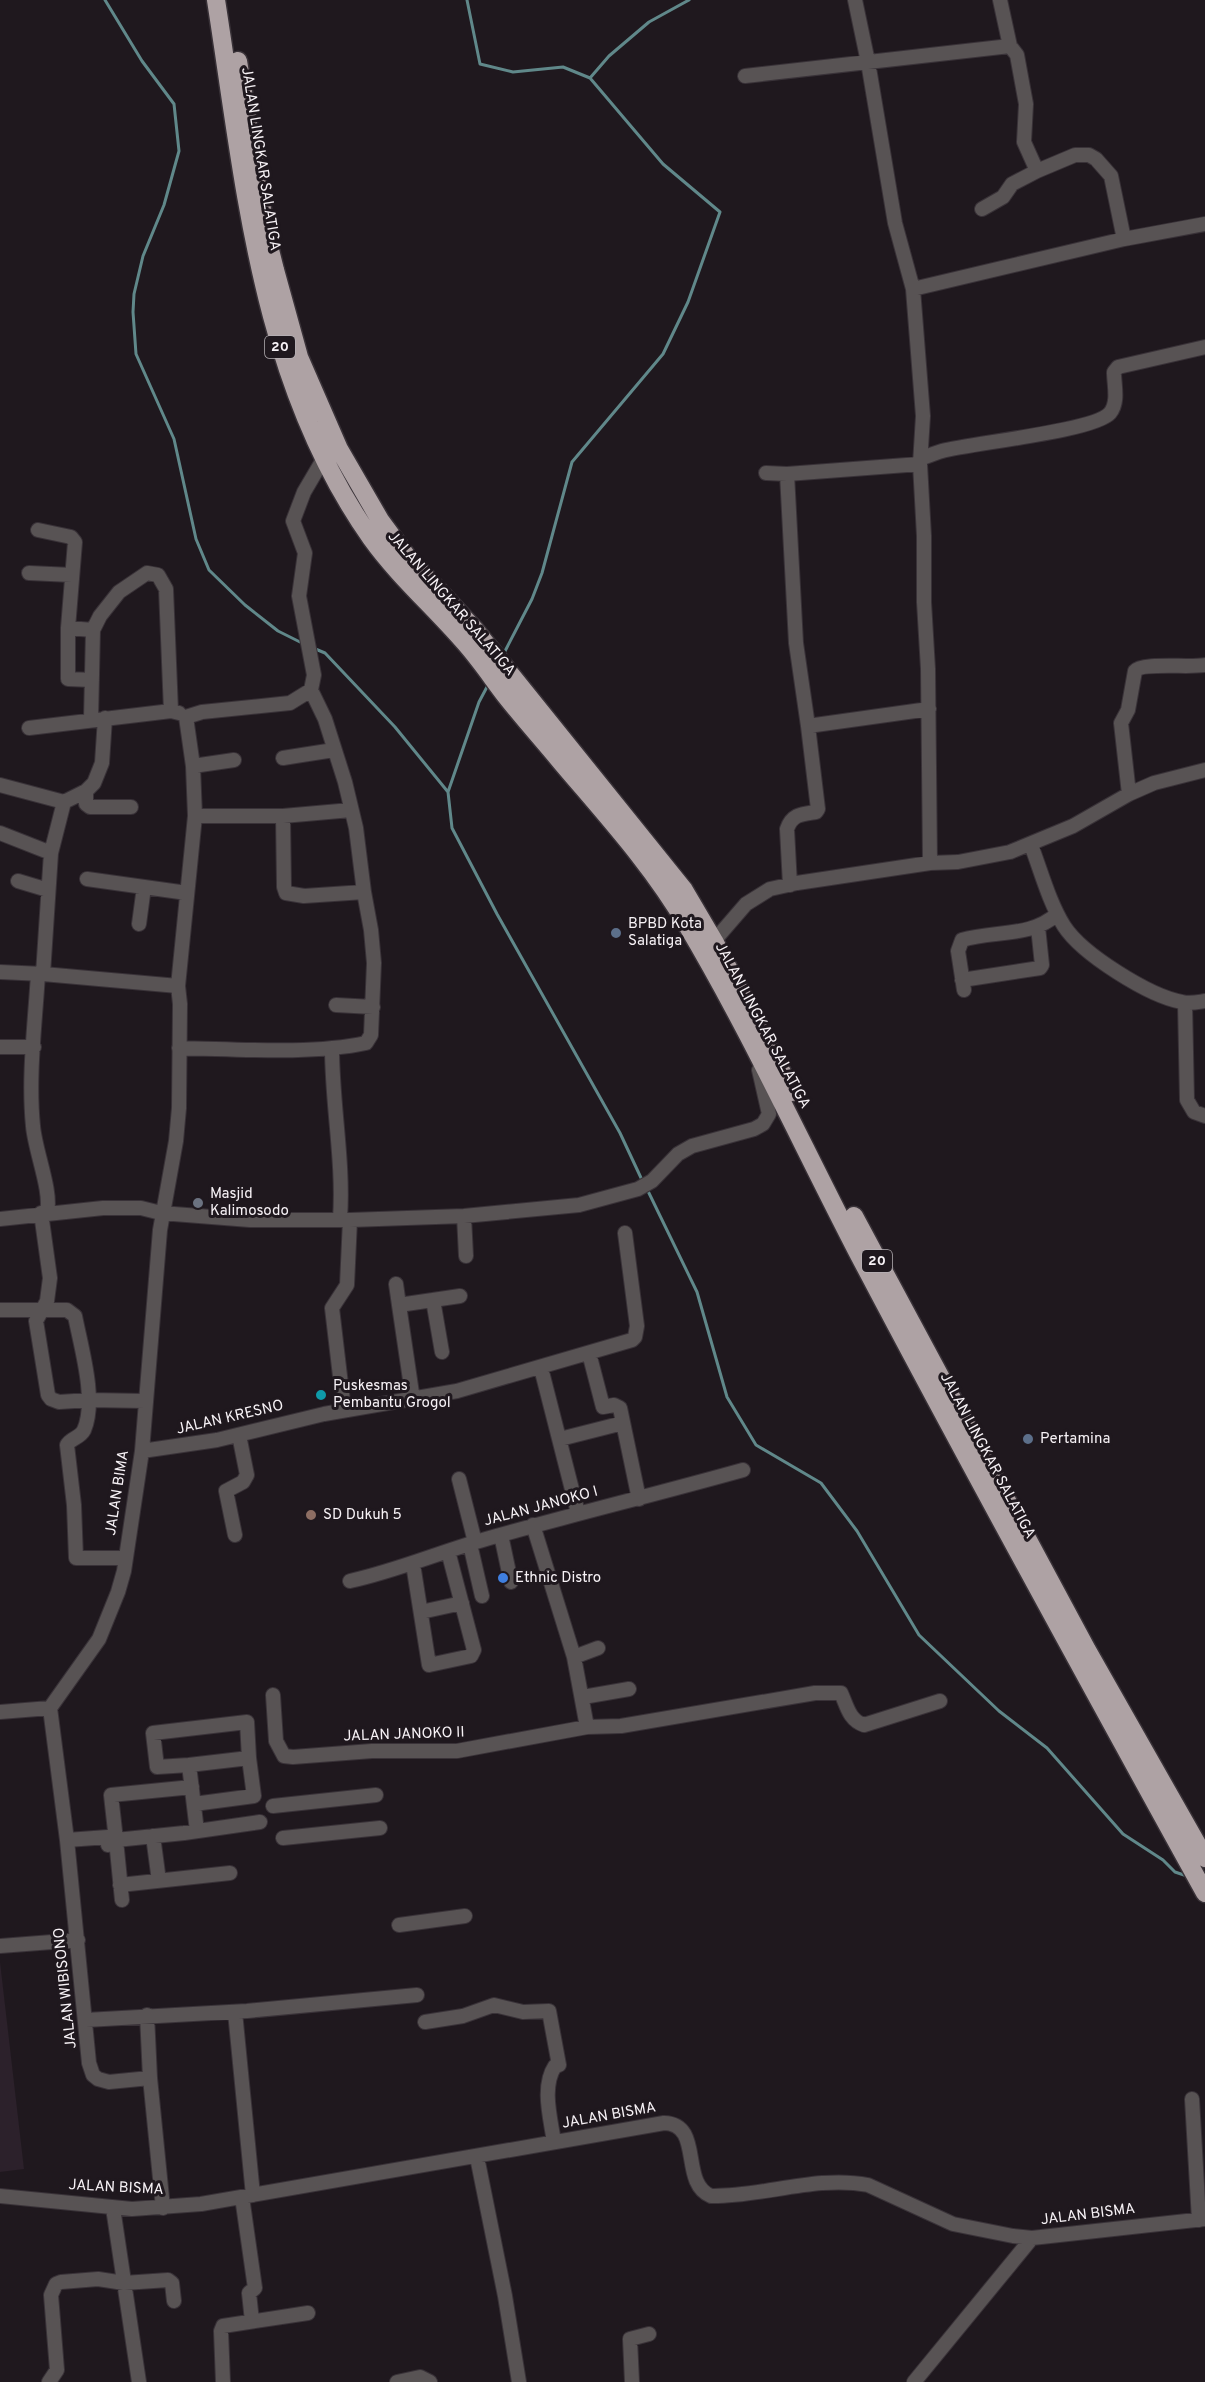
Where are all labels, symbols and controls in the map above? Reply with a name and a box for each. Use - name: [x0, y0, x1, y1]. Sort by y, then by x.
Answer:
- street label: JALAN LINGKAR SALATIGA: [236, 66, 284, 252]
- road number: 20: [265, 336, 295, 358]
- street label: JALAN LINGKAR SALATIGA: [383, 528, 519, 680]
- place label: BPBD Kota Salatiga: [628, 915, 702, 951]
- marker: BPBD Kota Salatiga: [609, 926, 623, 940]
- street label: JALAN LINGKAR SALATIGA: [710, 940, 814, 1112]
- place label: Masjid Kalimosodo: [210, 1185, 289, 1221]
- marker: Masjid Kalimosodo: [191, 1196, 205, 1210]
- road number: 20: [862, 1250, 892, 1272]
- street label: JALAN LINGKAR SALATIGA: [935, 1370, 1039, 1542]
- place label: Puskesmas Pembantu Grogol: [333, 1377, 451, 1413]
- marker: Puskesmas Pembantu Grogol: [314, 1388, 328, 1402]
- street label: JALAN KRESNO: [175, 1396, 285, 1440]
- place label: Pertamina: [1040, 1430, 1110, 1449]
- marker: Pertamina: [1021, 1432, 1035, 1446]
- street label: JALAN BIMA: [102, 1449, 134, 1537]
- street label: JALAN JANOKO I: [482, 1483, 600, 1531]
- place label: SD Dukuh 5: [323, 1506, 402, 1525]
- marker: SD Dukuh 5: [304, 1508, 318, 1522]
- place label: Ethnic Distro: [515, 1569, 601, 1588]
- marker: Ethnic Distro: [496, 1571, 510, 1585]
- street label: JALAN JANOKO II: [343, 1723, 465, 1747]
- street label: JALAN WIBISONO: [50, 1926, 82, 2050]
- street label: JALAN BISMA: [561, 2098, 657, 2134]
- street label: JALAN BISMA: [68, 2176, 164, 2200]
- street label: JALAN BISMA: [1040, 2200, 1136, 2230]

